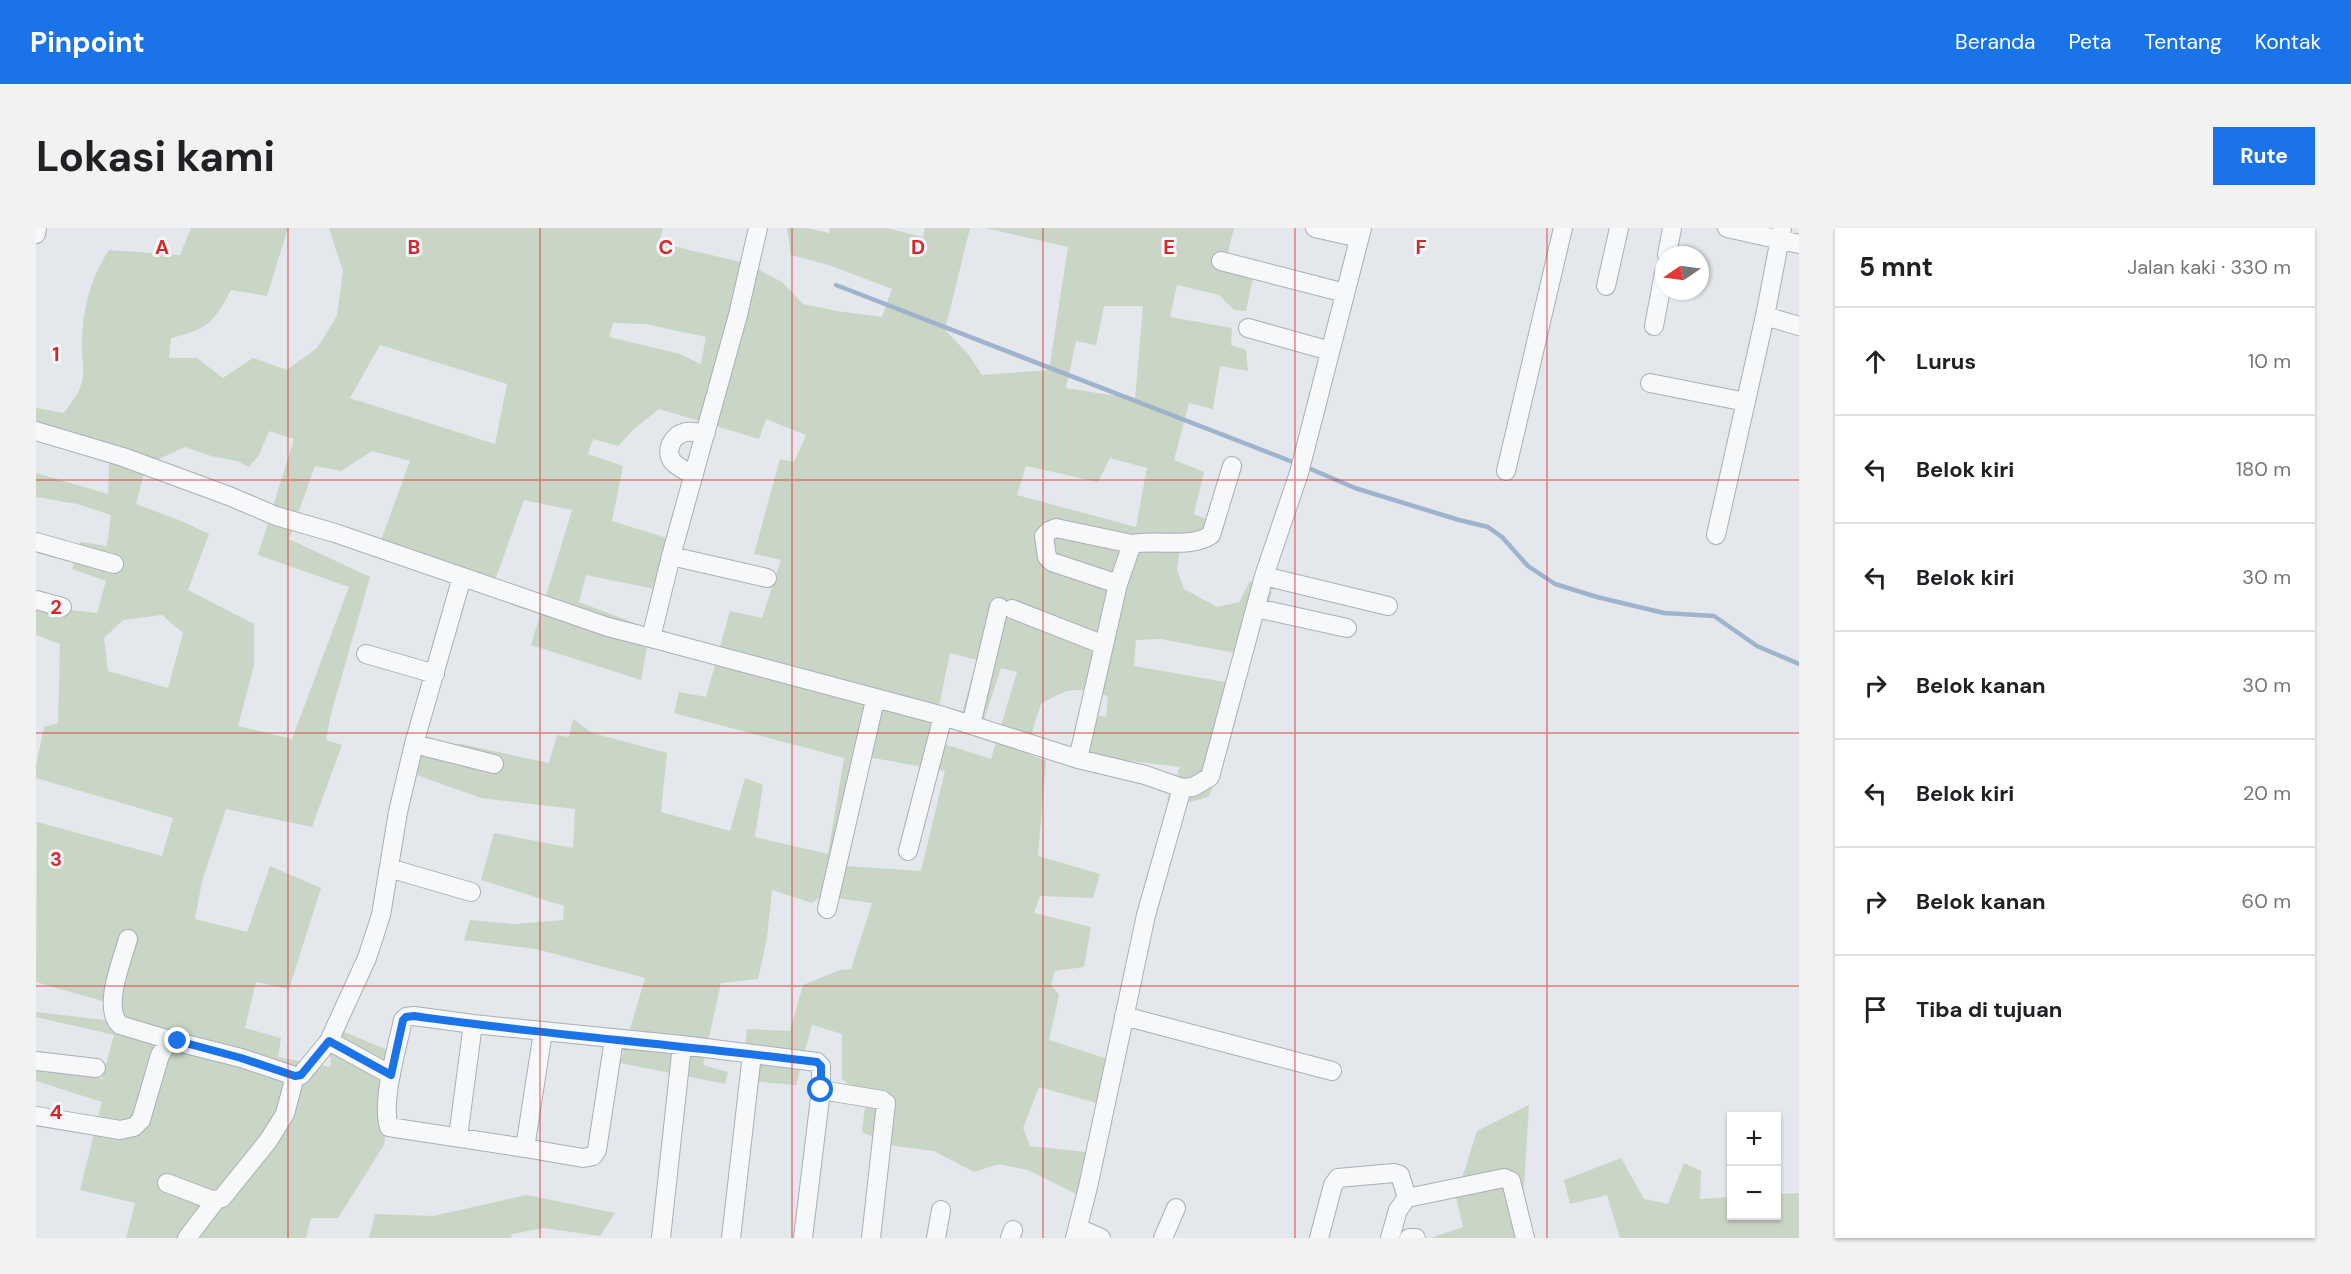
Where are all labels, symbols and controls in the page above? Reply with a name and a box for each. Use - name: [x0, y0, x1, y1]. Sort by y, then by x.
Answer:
- text: Pinpoint: [30, 24, 145, 61]
- text: Beranda: [1955, 28, 2036, 56]
- text: Peta: [2069, 28, 2111, 56]
- text: Tentang: [2144, 28, 2222, 56]
- text: Kontak: [2255, 28, 2321, 56]
- button: Rute: [2213, 127, 2315, 185]
- text: Lokasi kami: [36, 129, 275, 184]
- text: A: [155, 234, 169, 260]
- text: B: [408, 234, 420, 260]
- text: C: [659, 234, 673, 260]
- text: D: [911, 234, 925, 260]
- text: E: [1163, 234, 1175, 260]
- text: F: [1415, 234, 1427, 260]
- north arrow: [1655, 246, 1709, 300]
- text: 5 mnt: [1859, 250, 1933, 284]
- text: Jalan kaki · 330 m: [2127, 254, 2291, 280]
- text: 1: [52, 341, 60, 367]
- icon: ahead: [1859, 345, 1892, 378]
- text: Lurus: [1916, 347, 1976, 376]
- text: 10 m: [2248, 348, 2291, 374]
- icon: left: [1859, 453, 1892, 486]
- text: Belok kiri: [1916, 455, 2014, 484]
- text: 180 m: [2236, 456, 2291, 482]
- icon: left: [1859, 561, 1892, 594]
- text: Belok kiri: [1916, 563, 2014, 592]
- text: 30 m: [2242, 564, 2291, 590]
- text: 2: [50, 594, 62, 620]
- icon: right: [1859, 669, 1892, 702]
- text: Belok kanan: [1916, 671, 2046, 700]
- text: 30 m: [2242, 672, 2291, 698]
- icon: left: [1859, 777, 1892, 810]
- text: Belok kiri: [1916, 779, 2014, 808]
- text: 20 m: [2243, 780, 2291, 806]
- text: 3: [50, 846, 62, 872]
- icon: right: [1859, 885, 1892, 918]
- text: Belok kanan: [1916, 887, 2046, 916]
- text: 60 m: [2242, 888, 2291, 914]
- icon: arrive: [1859, 993, 1892, 1026]
- text: Tiba di tujuan: [1916, 995, 2062, 1024]
- route end: [164, 1027, 190, 1053]
- route start: [807, 1076, 833, 1102]
- text: 4: [50, 1099, 63, 1125]
- map controls: [1727, 1112, 1781, 1220]
- button: +: [1727, 1112, 1781, 1166]
- button: −: [1727, 1166, 1781, 1220]

